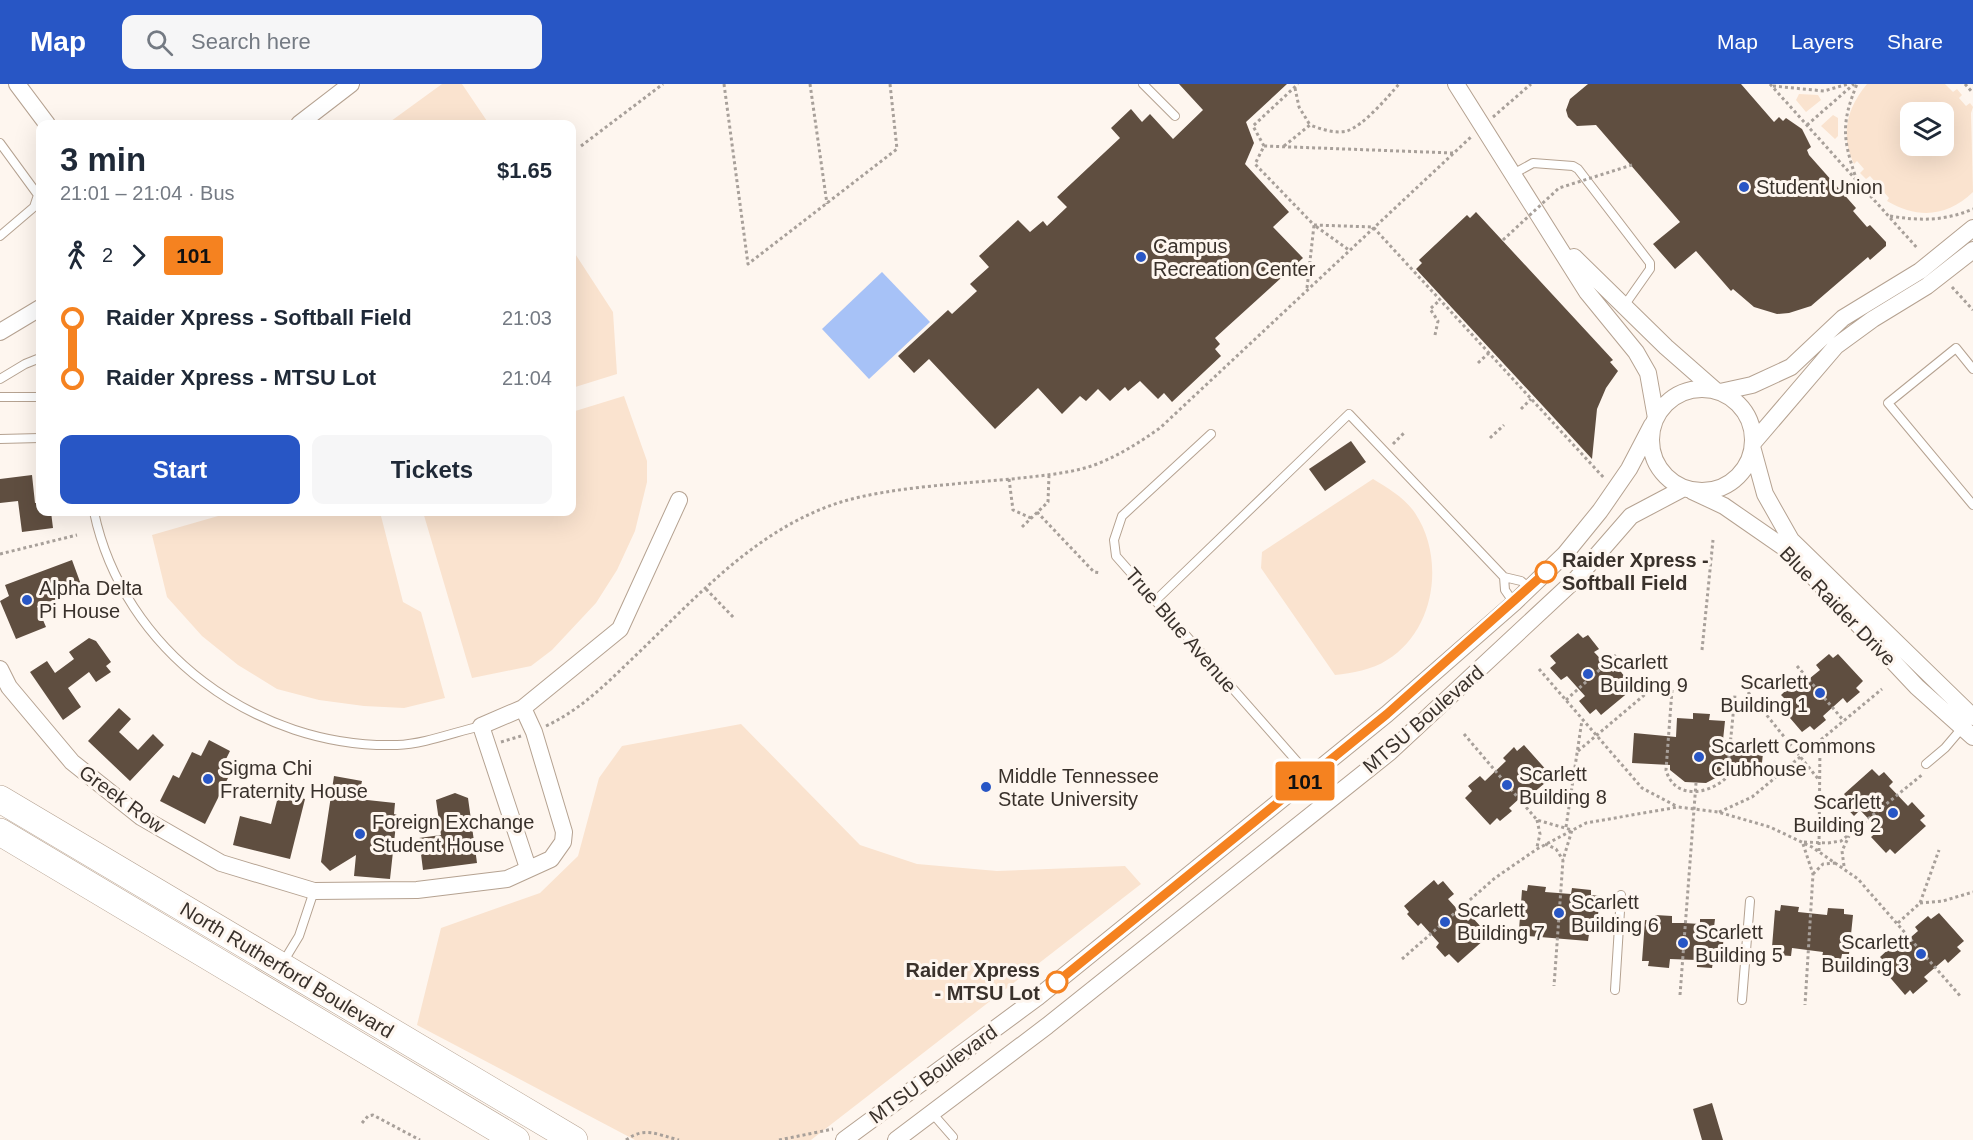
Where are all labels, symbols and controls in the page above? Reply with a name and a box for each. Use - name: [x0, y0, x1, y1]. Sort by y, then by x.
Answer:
- search box: [122, 15, 542, 69]
- text: Map: [30, 26, 86, 57]
- icon: search: [143, 26, 176, 59]
- text: Search here: [191, 29, 311, 54]
- text: Map: [1717, 30, 1758, 53]
- text: Layers: [1791, 30, 1854, 53]
- text: Share: [1887, 30, 1943, 53]
- map controls: [1900, 102, 1954, 156]
- button: layers: [1900, 102, 1954, 156]
- text: 3 min: [60, 141, 146, 178]
- text: $1.65: [497, 158, 552, 183]
- place label: Student Union: [1756, 176, 1883, 198]
- marker: Student Union: [1737, 180, 1751, 194]
- text: 21:01 – 21:04 · Bus: [60, 182, 235, 204]
- place label: Campus Recreation Center: [1153, 235, 1316, 280]
- icon: walk: [60, 239, 93, 272]
- icon: forward: [122, 239, 155, 272]
- text: 2: [102, 244, 113, 266]
- text: 101: [176, 244, 211, 267]
- marker: Campus Recreation Center: [1134, 250, 1148, 264]
- text: Raider Xpress - Softball Field: [106, 305, 412, 330]
- text: 21:03: [502, 307, 552, 329]
- text: Raider Xpress - MTSU Lot: [106, 365, 376, 390]
- text: 21:04: [502, 367, 552, 389]
- button: Start: [60, 435, 300, 504]
- button: Tickets: [312, 435, 552, 504]
- street label: Blue Raider Drive: [1776, 542, 1900, 670]
- place label: Raider Xpress - Softball Field: [1562, 549, 1709, 594]
- marker: Raider Xpress - Softball Field: [1535, 561, 1557, 583]
- street label: True Blue Avenue: [1121, 563, 1241, 697]
- place label: Alpha Delta Pi House: [39, 577, 143, 622]
- marker: Alpha Delta Pi House: [20, 593, 34, 607]
- place label: Scarlett Building 9: [1600, 651, 1688, 696]
- street label: MTSU Boulevard: [1358, 661, 1488, 777]
- marker: Scarlett Building 9: [1581, 667, 1595, 681]
- place label: Scarlett Building 1: [1720, 671, 1808, 716]
- marker: Scarlett Building 1: [1813, 686, 1827, 700]
- place label: Scarlett Commons Clubhouse: [1711, 735, 1876, 780]
- marker: Scarlett Commons Clubhouse: [1692, 750, 1706, 764]
- place label: Sigma Chi Fraternity House: [220, 757, 368, 802]
- street label: Greek Row: [75, 761, 169, 838]
- line badge: 101: [1270, 762, 1340, 800]
- place label: Scarlett Building 8: [1519, 763, 1607, 808]
- place label: Middle Tennessee State University: [998, 765, 1159, 810]
- text: 101: [1287, 770, 1323, 793]
- marker: Sigma Chi Fraternity House: [201, 772, 215, 786]
- marker: Scarlett Building 8: [1500, 778, 1514, 792]
- marker: Middle Tennessee State University: [979, 780, 993, 794]
- place label: Scarlett Building 2: [1793, 791, 1881, 836]
- marker: Scarlett Building 2: [1886, 806, 1900, 820]
- place label: Foreign Exchange Student House: [372, 811, 534, 856]
- marker: Foreign Exchange Student House: [353, 827, 367, 841]
- place label: Scarlett Building 6: [1571, 891, 1659, 936]
- street label: North Rutherford Boulevard: [177, 898, 397, 1042]
- place label: Scarlett Building 7: [1457, 899, 1545, 944]
- marker: Scarlett Building 6: [1552, 906, 1566, 920]
- marker: Scarlett Building 7: [1438, 915, 1452, 929]
- place label: Scarlett Building 5: [1695, 921, 1783, 966]
- place label: Scarlett Building 3: [1821, 931, 1909, 976]
- marker: Scarlett Building 5: [1676, 936, 1690, 950]
- marker: Scarlett Building 3: [1914, 947, 1928, 961]
- place label: Raider Xpress - MTSU Lot: [905, 959, 1040, 1004]
- marker: Raider Xpress - MTSU Lot: [1046, 971, 1068, 993]
- street label: MTSU Boulevard: [865, 1020, 1001, 1128]

